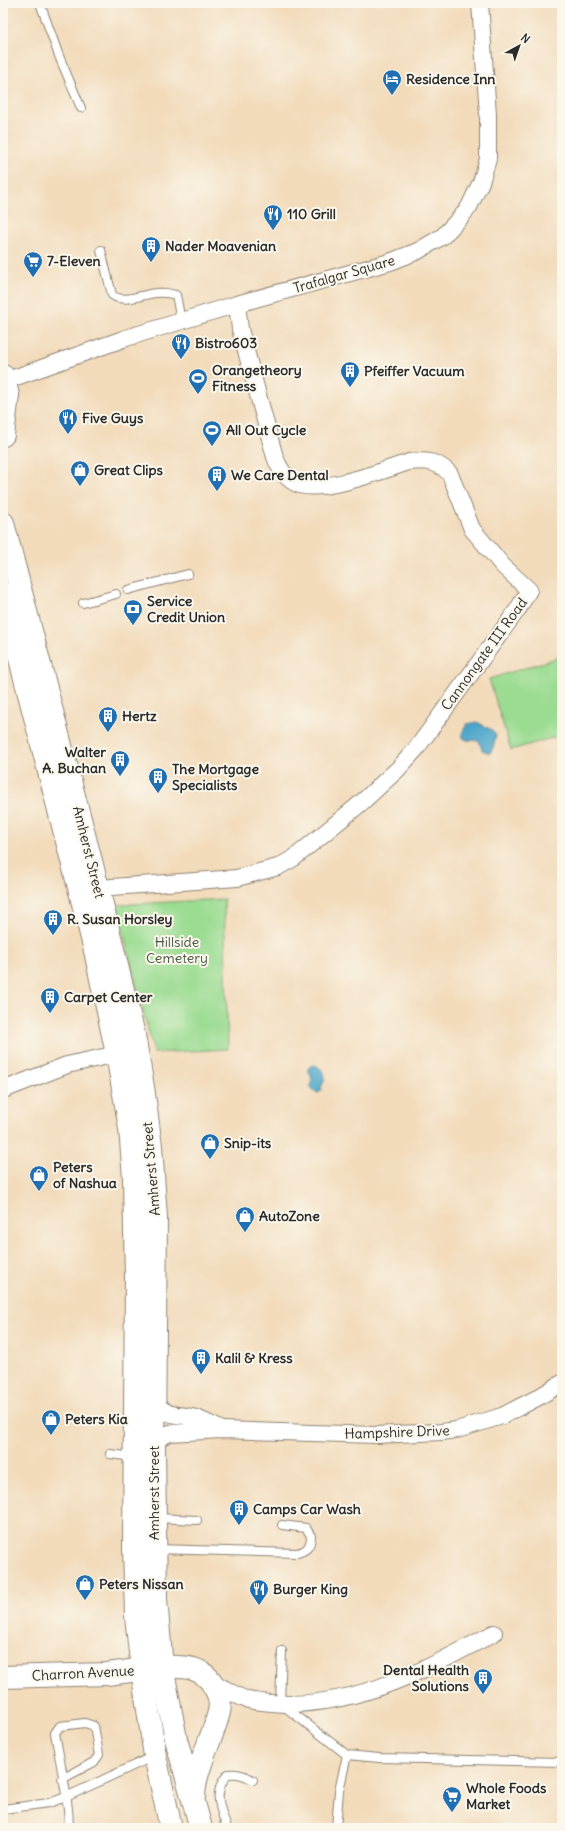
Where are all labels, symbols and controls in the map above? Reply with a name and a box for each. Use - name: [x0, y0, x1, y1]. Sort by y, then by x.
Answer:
- north arrow: [499, 26, 539, 66]
- text: N: [518, 31, 533, 46]
- hotel icon: Residence Inn: [381, 68, 403, 96]
- place label: Residence Inn: [406, 70, 495, 88]
- restaurant icon: 110 Grill: [262, 203, 284, 231]
- place label: 110 Grill: [287, 205, 336, 223]
- building icon: Nader Moavenian: [140, 235, 162, 263]
- place label: Nader Moavenian: [165, 237, 276, 255]
- supermarket icon: 7-Eleven: [22, 250, 44, 278]
- street label: Trafalgar Square: [291, 251, 397, 297]
- place label: 7-Eleven: [47, 252, 101, 270]
- restaurant icon: Bistro603: [170, 332, 192, 360]
- place label: Bistro603: [195, 334, 257, 352]
- building icon: Pfeiffer Vacuum: [339, 360, 361, 388]
- place label: Orangetheory Fitness: [212, 361, 302, 395]
- place label: Pfeiffer Vacuum: [364, 362, 465, 380]
- sports icon: Orangetheory Fitness: [187, 367, 209, 395]
- restaurant icon: Five Guys: [57, 407, 79, 435]
- place label: Five Guys: [82, 409, 144, 427]
- sports icon: All Out Cycle: [201, 419, 223, 447]
- place label: All Out Cycle: [226, 421, 307, 439]
- shop icon: Great Clips: [69, 459, 91, 487]
- place label: Great Clips: [94, 461, 163, 479]
- building icon: We Care Dental: [206, 464, 228, 492]
- place label: We Care Dental: [231, 466, 329, 484]
- place label: Service Credit Union: [147, 592, 225, 626]
- street label: Cannongate III Road: [437, 594, 531, 714]
- bank icon: Service Credit Union: [122, 598, 144, 626]
- building icon: Hertz: [97, 705, 119, 733]
- place label: Hertz: [122, 707, 157, 725]
- place label: Walter A. Buchan: [42, 743, 106, 777]
- building icon: Walter A. Buchan: [109, 749, 131, 777]
- place label: The Mortgage Specialists: [172, 760, 259, 794]
- building icon: The Mortgage Specialists: [147, 766, 169, 794]
- street label: Amherst Street: [69, 804, 109, 900]
- building icon: R. Susan Horsley: [42, 908, 64, 936]
- place label: R. Susan Horsley: [67, 910, 173, 928]
- park label: Hillside Cemetery: [146, 933, 208, 967]
- building icon: Carpet Center: [39, 986, 61, 1014]
- place label: Carpet Center: [64, 988, 153, 1006]
- street label: Amherst Street: [138, 1121, 164, 1217]
- shop icon: Snip-its: [199, 1132, 221, 1160]
- place label: Snip-its: [224, 1134, 272, 1152]
- place label: Peters of Nashua: [53, 1158, 117, 1192]
- shop icon: Peters of Nashua: [28, 1164, 50, 1192]
- shop icon: AutoZone: [234, 1205, 256, 1233]
- place label: AutoZone: [259, 1207, 320, 1225]
- building icon: Kalil & Kress: [190, 1347, 212, 1375]
- place label: Kalil & Kress: [215, 1349, 293, 1367]
- shop icon: Peters Kia: [40, 1408, 62, 1436]
- place label: Peters Kia: [65, 1410, 128, 1428]
- street label: Hampshire Drive: [344, 1421, 450, 1443]
- street label: Amherst Street: [145, 1446, 163, 1540]
- building icon: Camps Car Wash: [228, 1498, 250, 1526]
- place label: Camps Car Wash: [253, 1500, 361, 1518]
- shop icon: Peters Nissan: [74, 1573, 96, 1601]
- place label: Peters Nissan: [99, 1575, 184, 1593]
- restaurant icon: Burger King: [248, 1578, 270, 1606]
- place label: Burger King: [273, 1580, 348, 1598]
- street label: Charron Avenue: [31, 1661, 135, 1685]
- place label: Dental Health Solutions: [383, 1661, 470, 1695]
- building icon: Dental Health Solutions: [472, 1667, 494, 1695]
- place label: Whole Foods Market: [466, 1779, 547, 1813]
- supermarket icon: Whole Foods Market: [441, 1785, 463, 1813]

